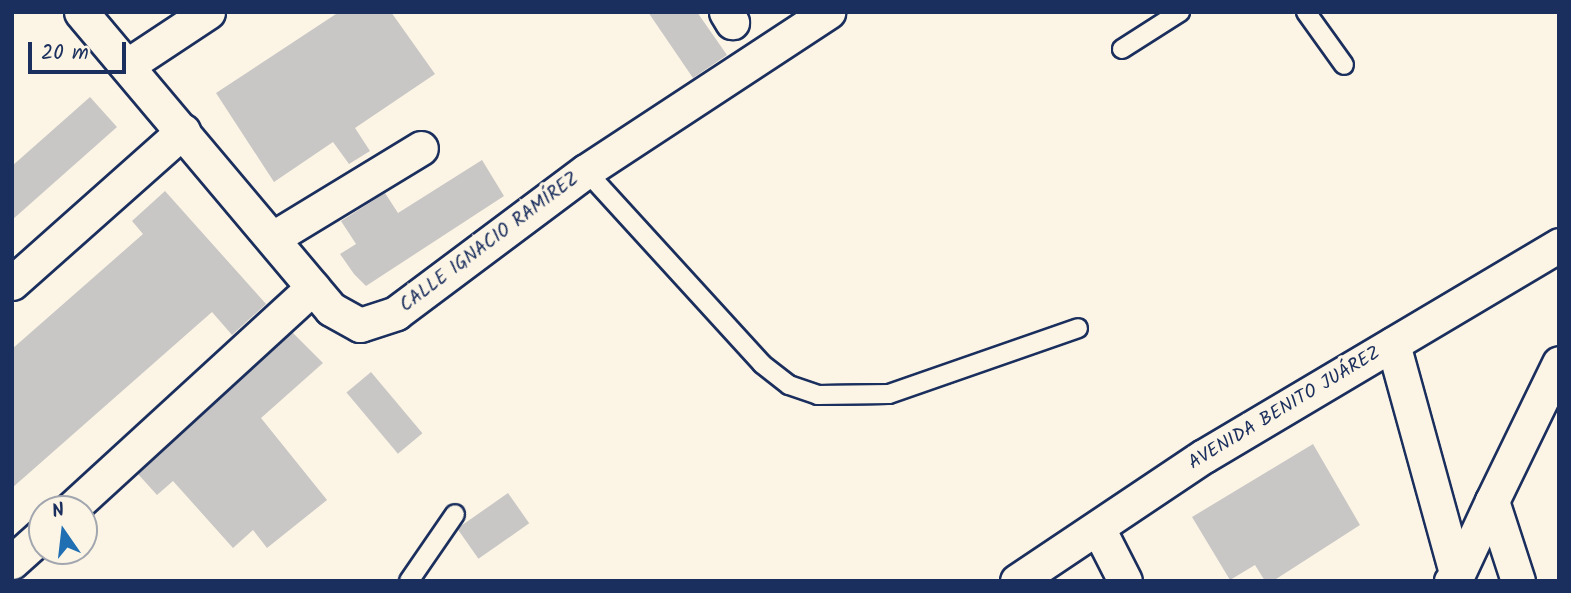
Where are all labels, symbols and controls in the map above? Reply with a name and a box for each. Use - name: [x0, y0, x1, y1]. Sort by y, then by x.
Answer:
- scale bar: [32, 28, 130, 72]
- text: 20 m: [41, 37, 89, 70]
- street label: CALLE IGNACIO RAMÍREZ: [396, 168, 584, 318]
- street label: AVENIDA BENITO JUÁREZ: [1185, 343, 1385, 475]
- north arrow: [28, 495, 98, 565]
- text: N: [49, 496, 68, 528]

